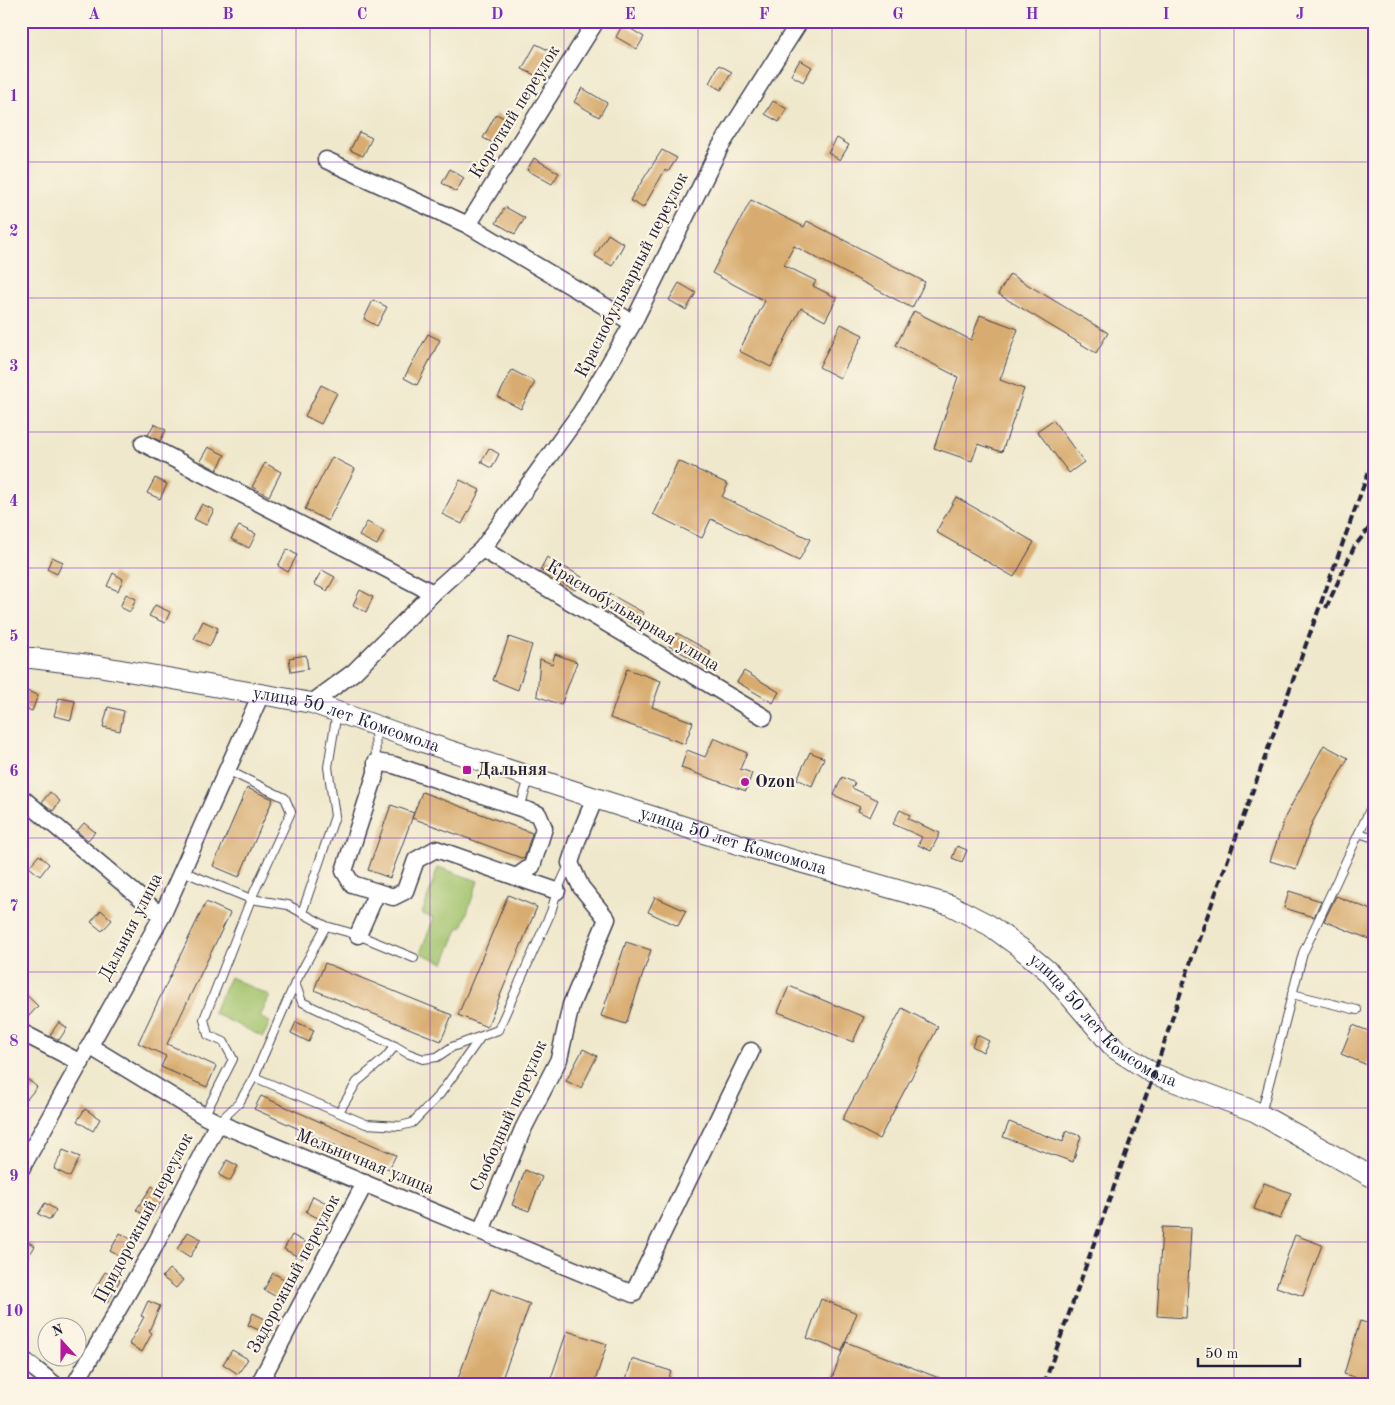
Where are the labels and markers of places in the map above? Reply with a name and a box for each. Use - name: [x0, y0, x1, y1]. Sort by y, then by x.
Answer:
- place label: Дальняя: [477, 761, 547, 779]
- marker: Дальняя: [461, 764, 473, 776]
- place label: Ozon: [755, 773, 795, 791]
- marker: Ozon: [739, 776, 751, 788]

